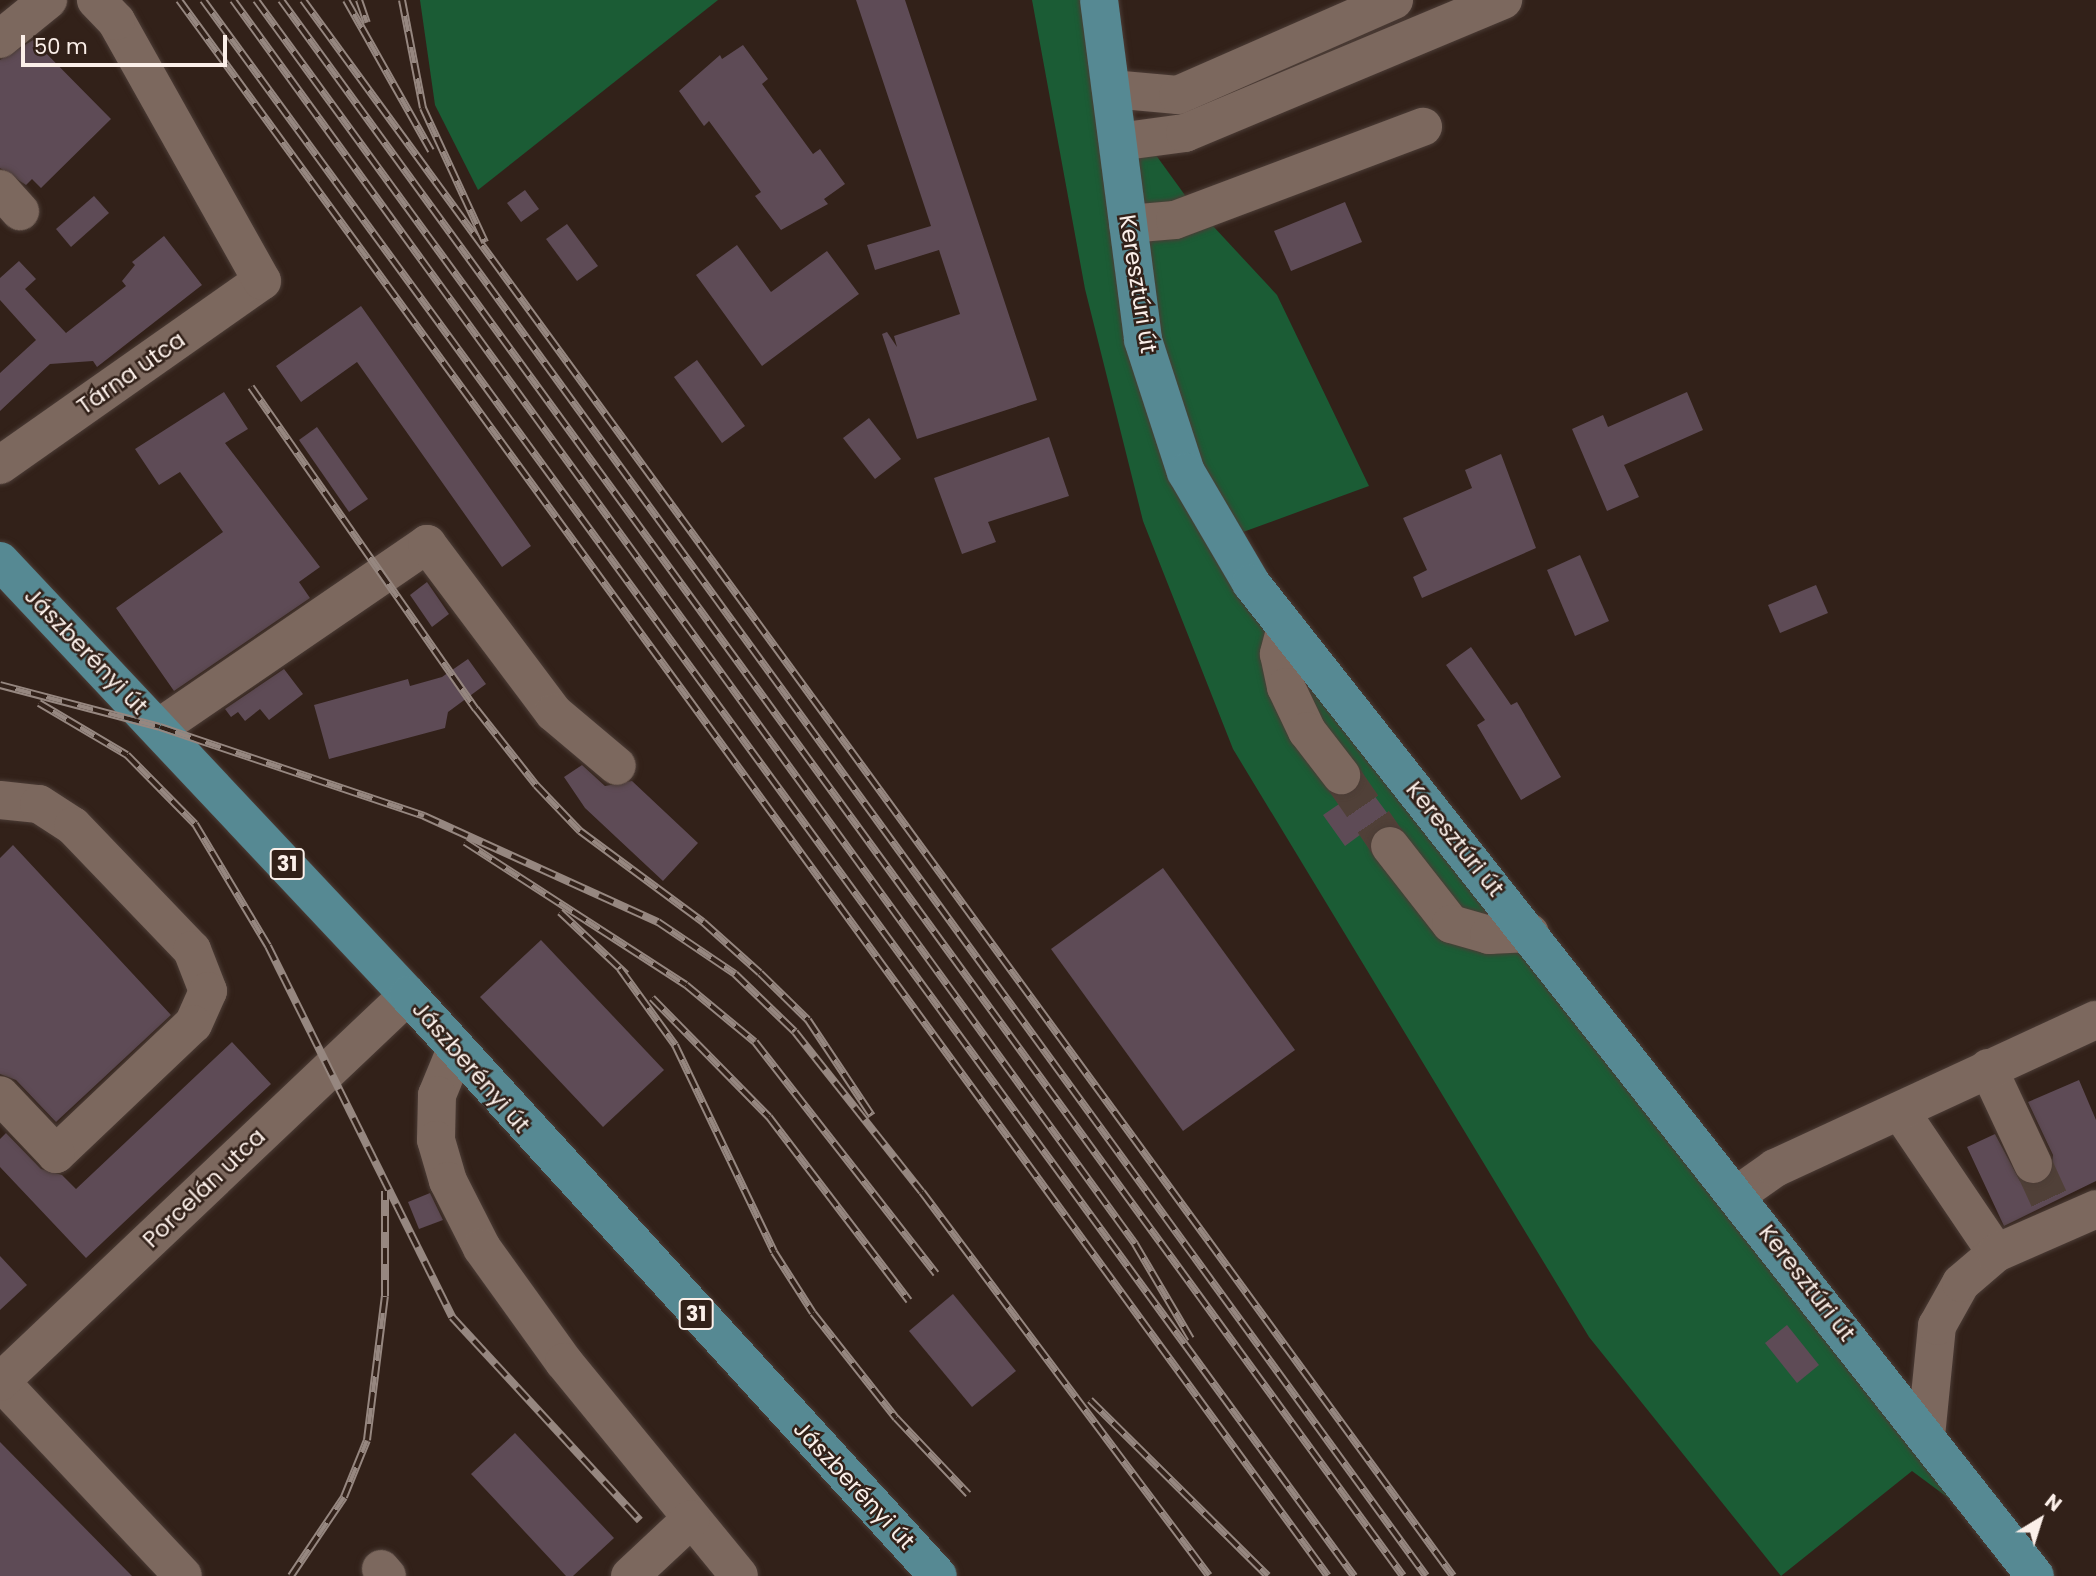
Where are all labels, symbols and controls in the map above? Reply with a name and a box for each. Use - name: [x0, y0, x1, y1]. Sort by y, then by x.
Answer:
- scale bar: [24, 21, 231, 65]
- text: 50 m: [34, 32, 88, 61]
- street label: Keresztúri út: [1113, 213, 1163, 355]
- street label: Tárna utca: [72, 326, 190, 420]
- street label: Jászberényi út: [19, 582, 153, 720]
- street label: Keresztúri út: [1400, 776, 1510, 902]
- road number: 31: [270, 846, 304, 882]
- street label: Jászberényi út: [406, 996, 536, 1138]
- street label: Porcelán utca: [137, 1123, 271, 1253]
- street label: Keresztúri út: [1753, 1219, 1861, 1347]
- road number: 31: [678, 1296, 714, 1332]
- street label: Jászberényi út: [788, 1415, 920, 1555]
- north arrow: [2005, 1485, 2075, 1555]
- text: N: [2039, 1488, 2067, 1518]

